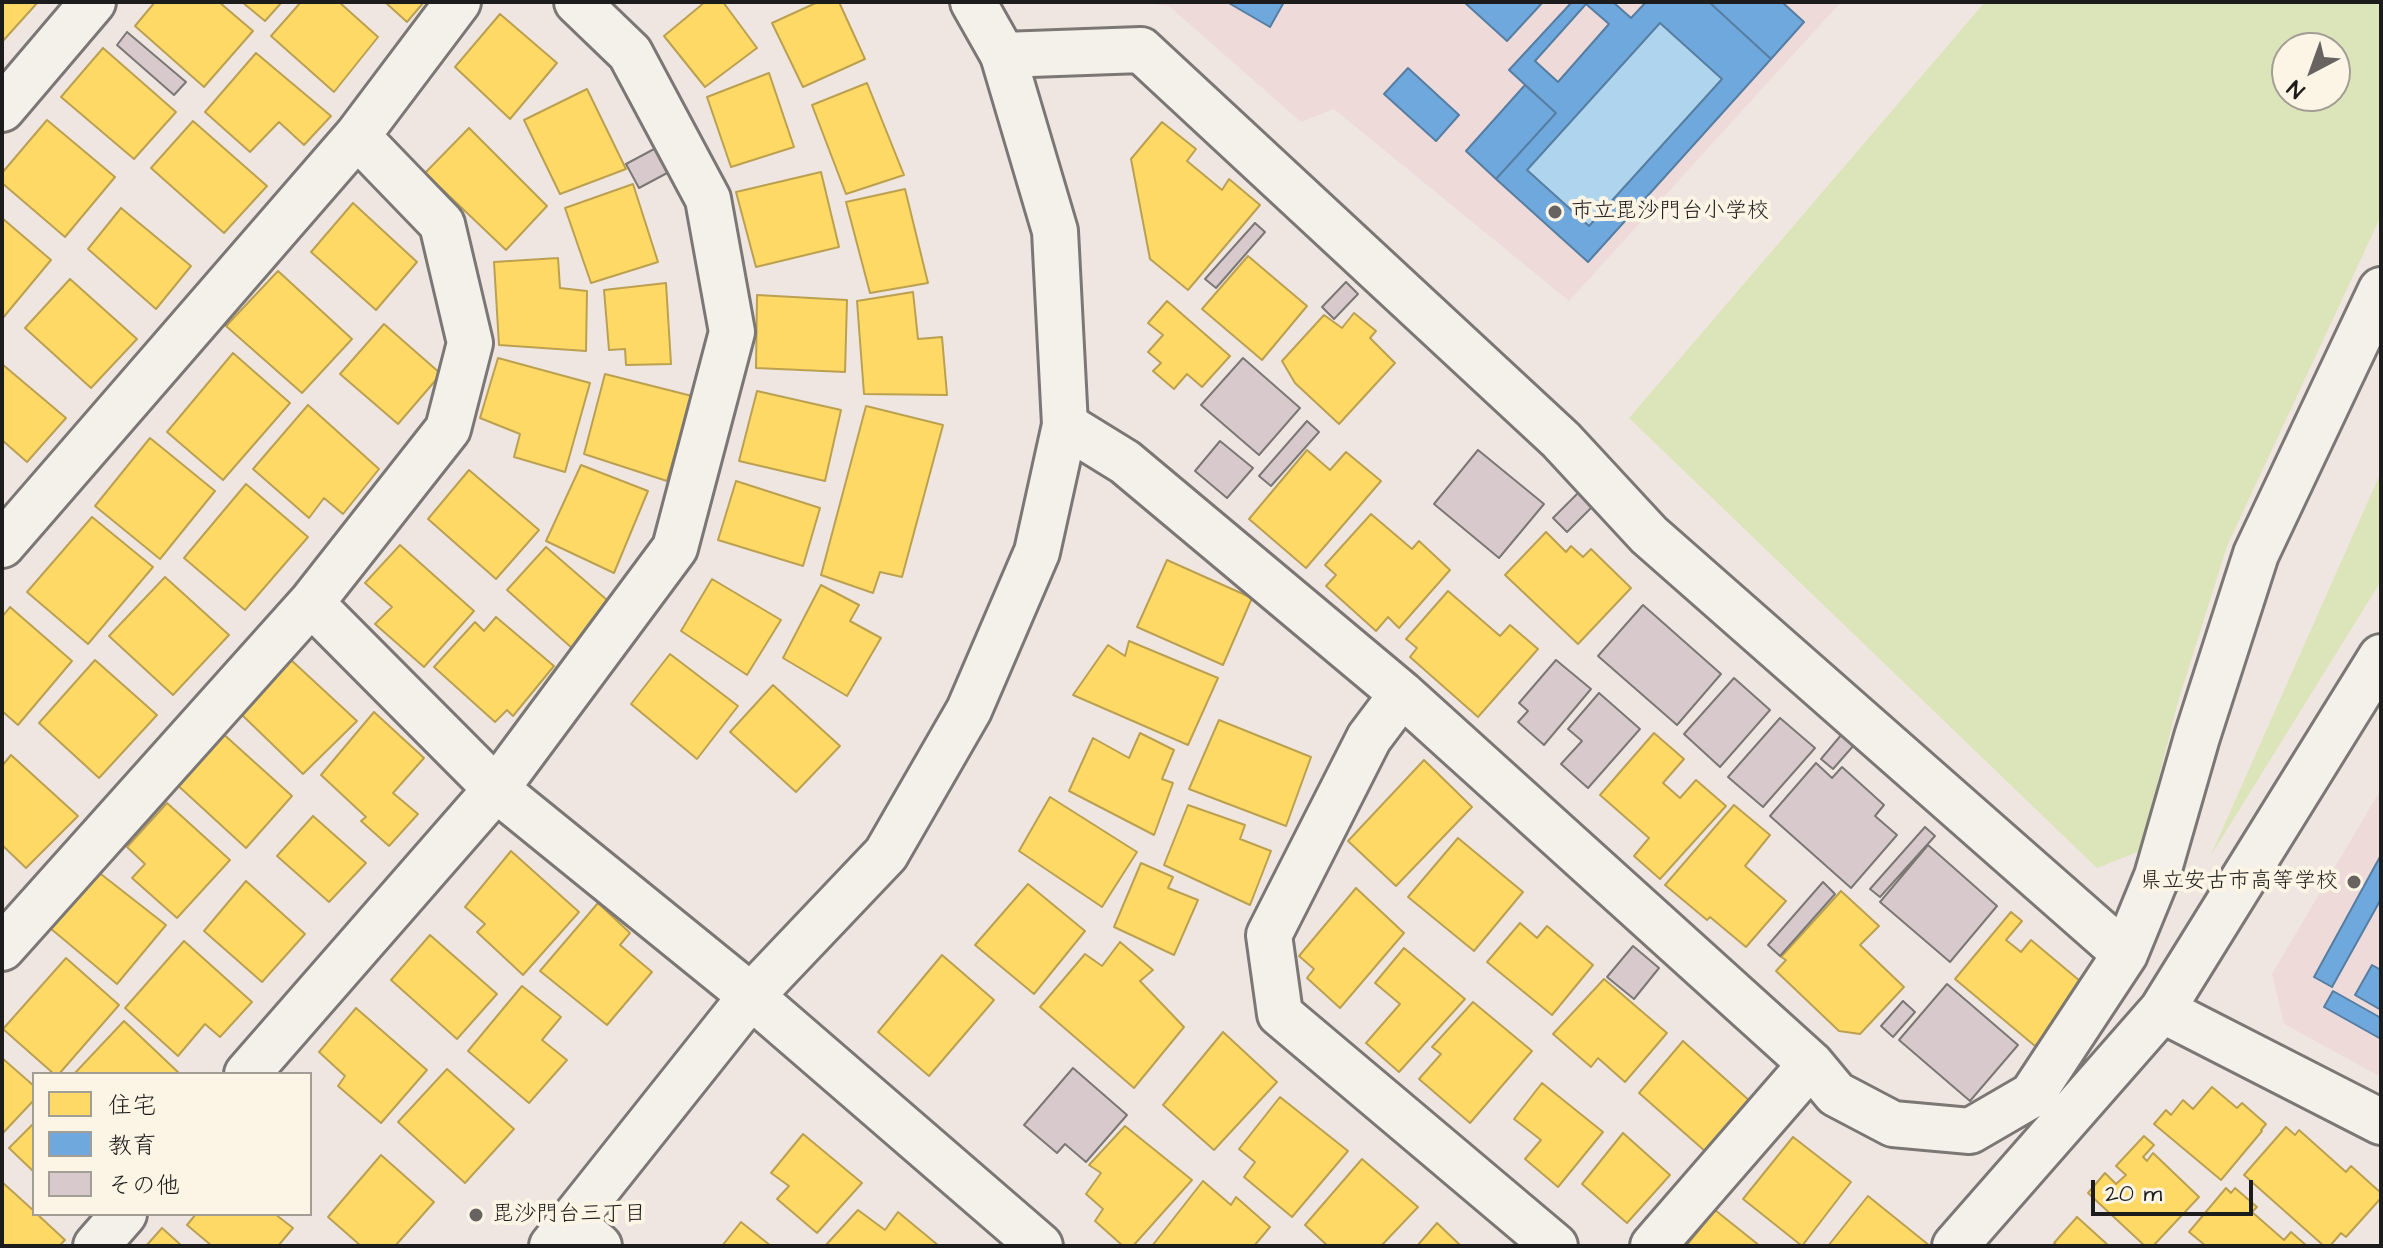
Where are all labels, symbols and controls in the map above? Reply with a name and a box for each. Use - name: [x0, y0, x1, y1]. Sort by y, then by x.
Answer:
- north arrow: [2271, 32, 2351, 112]
- text: N: [2281, 73, 2312, 105]
- place label: 市立毘沙門台小学校: [1571, 199, 1769, 225]
- marker: 市立毘沙門台小学校: [1546, 203, 1564, 221]
- place label: 県立安古市高等学校: [2140, 869, 2338, 895]
- marker: 県立安古市高等学校: [2345, 873, 2363, 891]
- legend: [32, 1072, 312, 1216]
- text: 住宅: [108, 1089, 156, 1123]
- text: 教育: [108, 1129, 156, 1163]
- scale bar: [2095, 1164, 2257, 1214]
- text: その他: [108, 1169, 180, 1203]
- text: 20 m: [2105, 1177, 2162, 1211]
- place label: 毘沙門台三丁目: [492, 1202, 646, 1228]
- marker: 毘沙門台三丁目: [467, 1206, 485, 1224]

